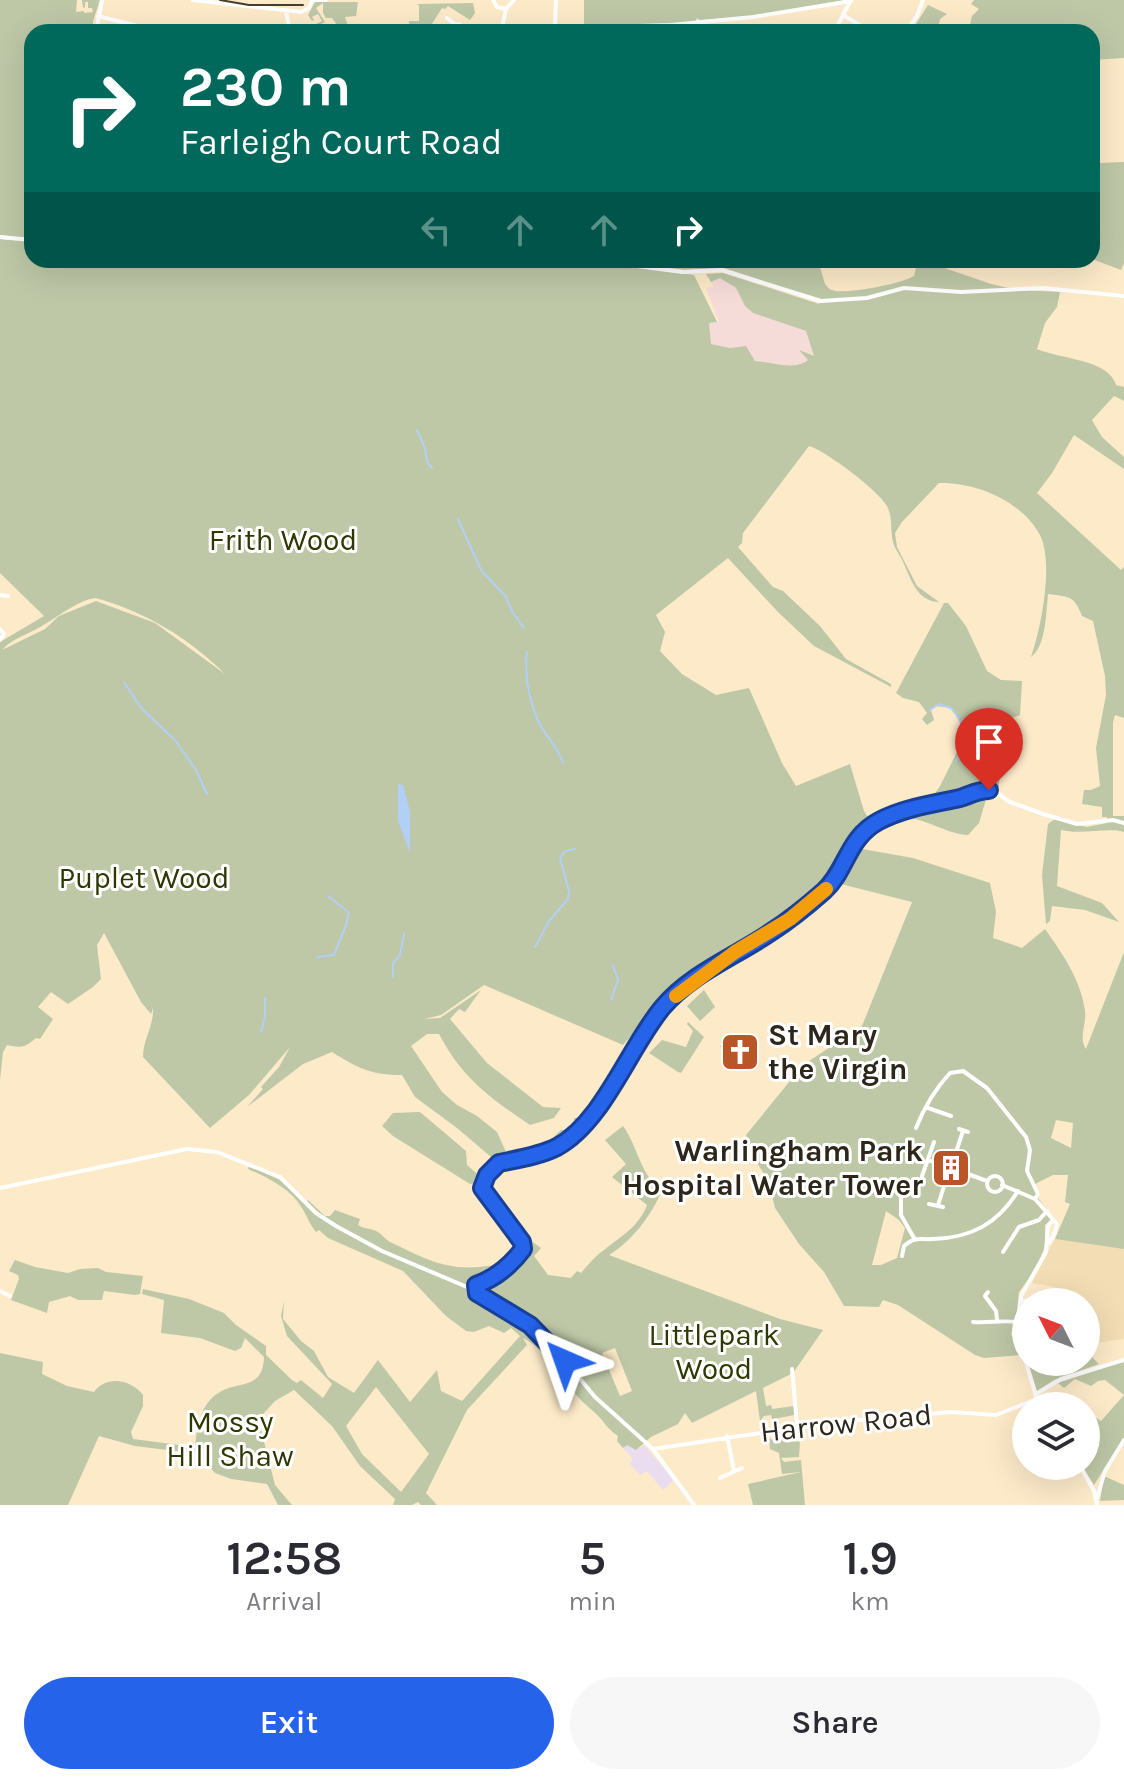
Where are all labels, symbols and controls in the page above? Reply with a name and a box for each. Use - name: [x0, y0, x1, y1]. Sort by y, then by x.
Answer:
- text: 230 m: [180, 54, 351, 119]
- icon: right: [48, 56, 152, 160]
- text: Farleigh Court Road: [180, 121, 502, 163]
- icon: left: [414, 208, 458, 252]
- icon: ahead: [498, 208, 542, 252]
- icon: ahead: [582, 208, 626, 252]
- icon: right: [666, 208, 710, 252]
- park label: Frith Wood: [209, 522, 357, 558]
- pin: [955, 708, 1023, 790]
- icon: arrive: [967, 720, 1011, 764]
- park label: Puplet Wood: [59, 860, 229, 896]
- place label: St Mary the Virgin: [768, 1017, 907, 1087]
- church icon: St Mary the Virgin: [719, 1031, 761, 1073]
- place label: Warlingham Park Hospital Water Tower: [622, 1133, 923, 1203]
- building icon: Warlingham Park Hospital Water Tower: [930, 1147, 972, 1189]
- north arrow: [1012, 1288, 1100, 1376]
- map controls: [1012, 1288, 1100, 1480]
- park label: Littlepark Wood: [648, 1317, 780, 1387]
- position arrow: [523, 1319, 607, 1403]
- button: layers: [1012, 1392, 1100, 1480]
- street label: Harrow Road: [758, 1396, 934, 1450]
- park label: Mossy Hill Shaw: [166, 1404, 294, 1474]
- text: 12:58: [226, 1530, 342, 1586]
- text: 5: [579, 1530, 606, 1586]
- text: 1.9: [842, 1530, 898, 1586]
- text: Arrival: [246, 1586, 322, 1617]
- text: min: [568, 1586, 616, 1617]
- text: km: [851, 1586, 890, 1617]
- button: Exit: [24, 1677, 554, 1769]
- button: Share: [570, 1677, 1100, 1769]

